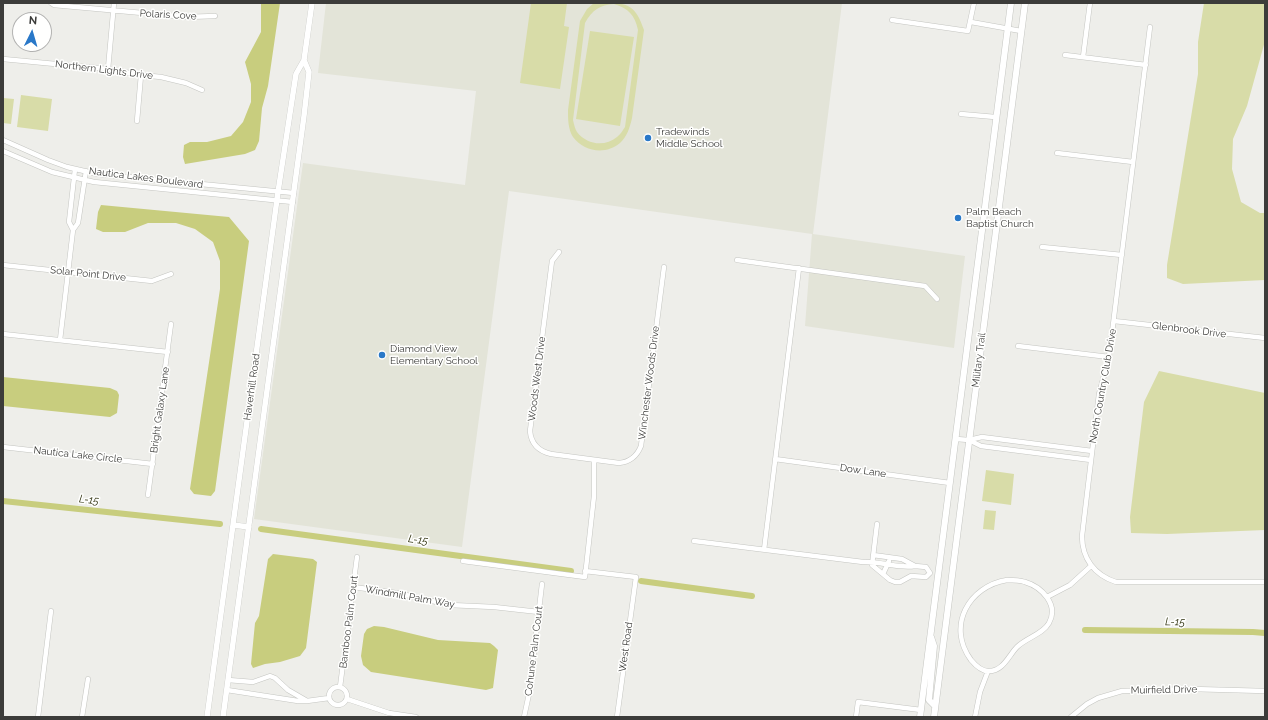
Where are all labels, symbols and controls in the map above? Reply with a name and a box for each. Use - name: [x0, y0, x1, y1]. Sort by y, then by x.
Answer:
- street label: Polaris Cove: [139, 8, 197, 22]
- north arrow: [12, 12, 52, 52]
- text: N: [28, 14, 38, 27]
- street label: Northern Lights Drive: [54, 58, 154, 82]
- place label: Tradewinds Middle School: [656, 126, 723, 150]
- marker: Tradewinds Middle School: [643, 133, 653, 143]
- street label: Nautica Lakes Boulevard: [88, 165, 204, 191]
- place label: Palm Beach Baptist Church: [966, 206, 1034, 230]
- marker: Palm Beach Baptist Church: [953, 213, 963, 223]
- street label: Solar Point Drive: [50, 264, 126, 284]
- street label: Glenbrook Drive: [1151, 319, 1227, 341]
- street label: Winchester Woods Drive: [636, 325, 662, 441]
- street label: North Country Club Drive: [1087, 328, 1119, 444]
- street label: Military Trail: [970, 332, 988, 388]
- street label: Woods West Drive: [526, 336, 548, 422]
- place label: Diamond View Elementary School: [390, 343, 478, 366]
- marker: Diamond View Elementary School: [377, 350, 387, 360]
- street label: Haverhill Road: [241, 353, 263, 421]
- street label: Bright Galaxy Lane: [148, 366, 172, 454]
- street label: Nautica Lake Circle: [33, 444, 123, 466]
- street label: Dow Lane: [839, 462, 887, 480]
- water label: L-15: [78, 492, 100, 508]
- water label: L-15: [407, 532, 429, 548]
- street label: Bamboo Palm Court: [337, 575, 361, 669]
- street label: Windmill Palm Way: [364, 583, 456, 611]
- street label: Cohune Palm Court: [523, 605, 545, 697]
- water label: L-15: [1165, 615, 1185, 629]
- street label: West Road: [617, 621, 635, 673]
- street label: Muirfield Drive: [1131, 683, 1197, 697]

